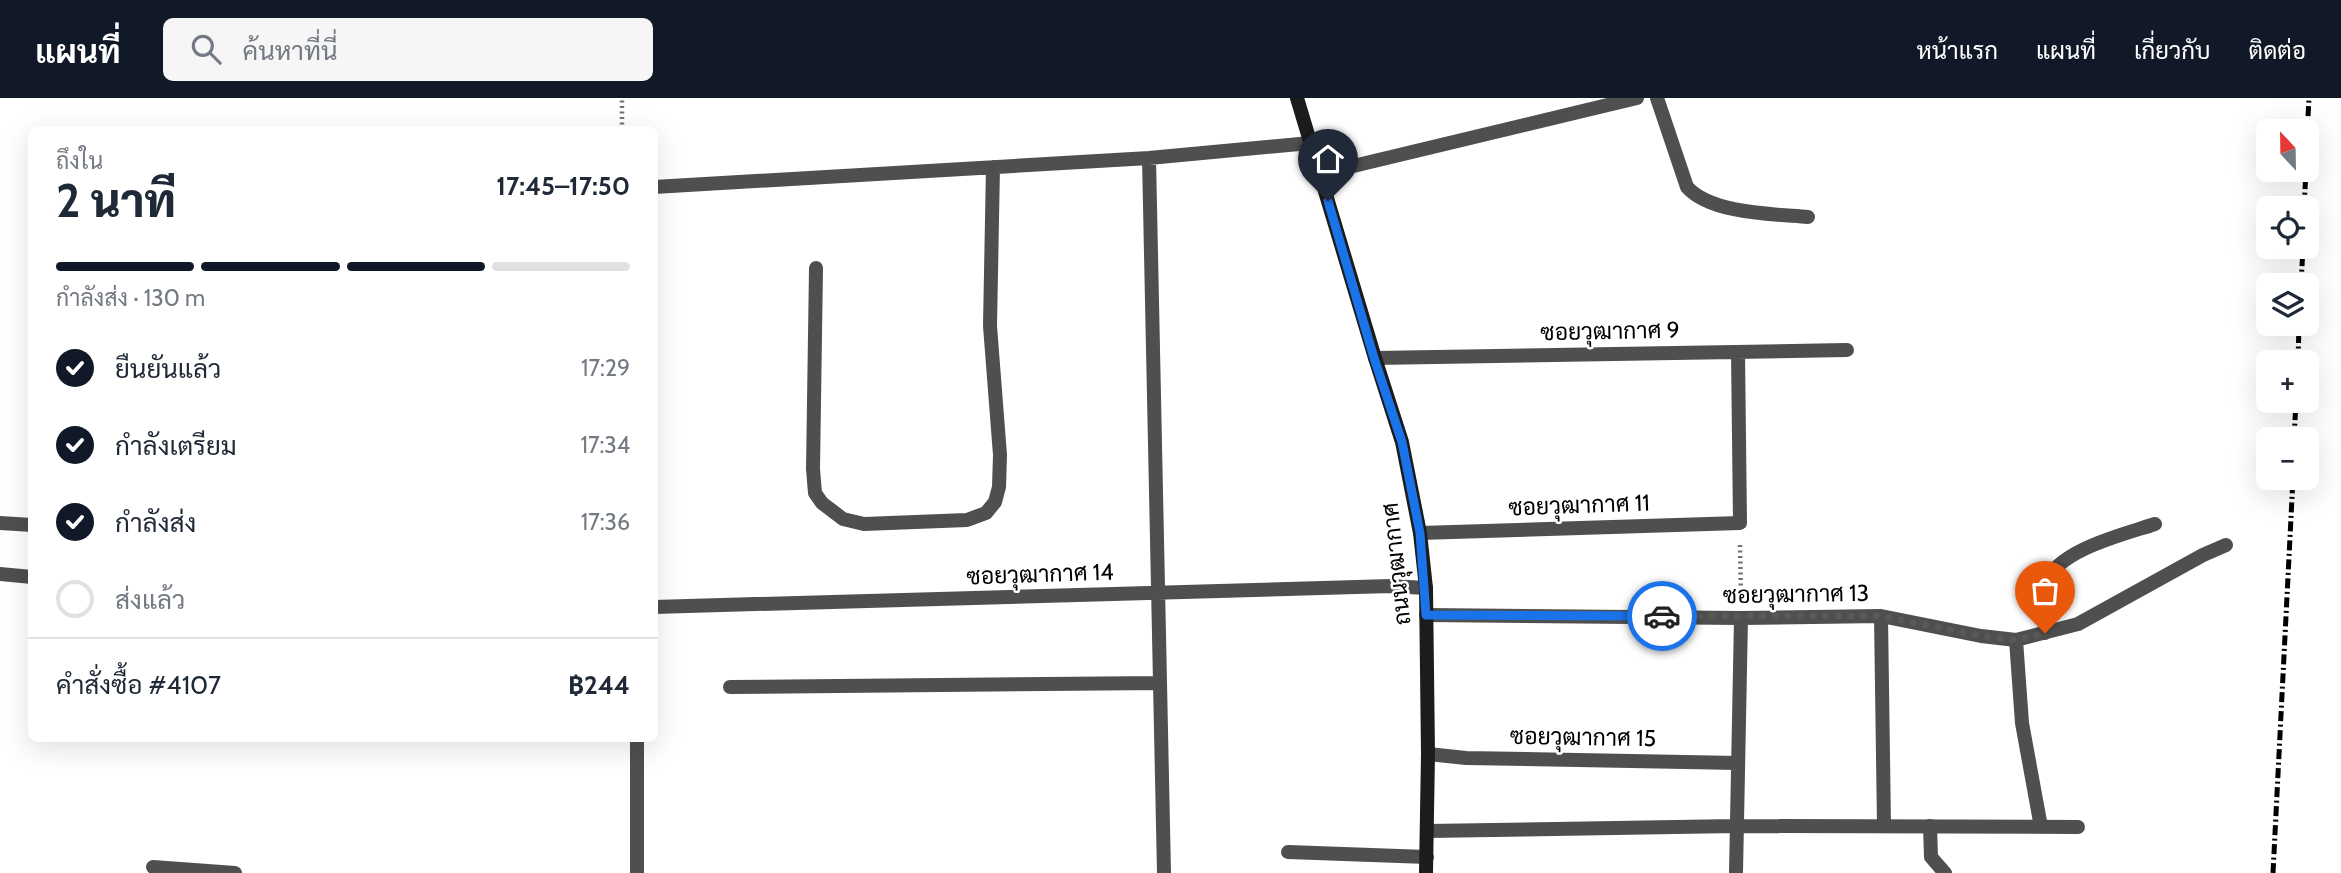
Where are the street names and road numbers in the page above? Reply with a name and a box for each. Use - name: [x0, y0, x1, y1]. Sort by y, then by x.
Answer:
- street label: ซอยวุฒากาศ 9: [1540, 316, 1680, 348]
- street label: ซอยวุฒากาศ 11: [1508, 489, 1650, 523]
- street label: ถนนวุฒากาศ: [1376, 501, 1418, 627]
- street label: ซอยวุฒากาศ 14: [966, 557, 1114, 593]
- street label: ซอยวุฒากาศ 13: [1723, 579, 1869, 611]
- street label: ซอยวุฒากาศ 15: [1510, 722, 1656, 754]

